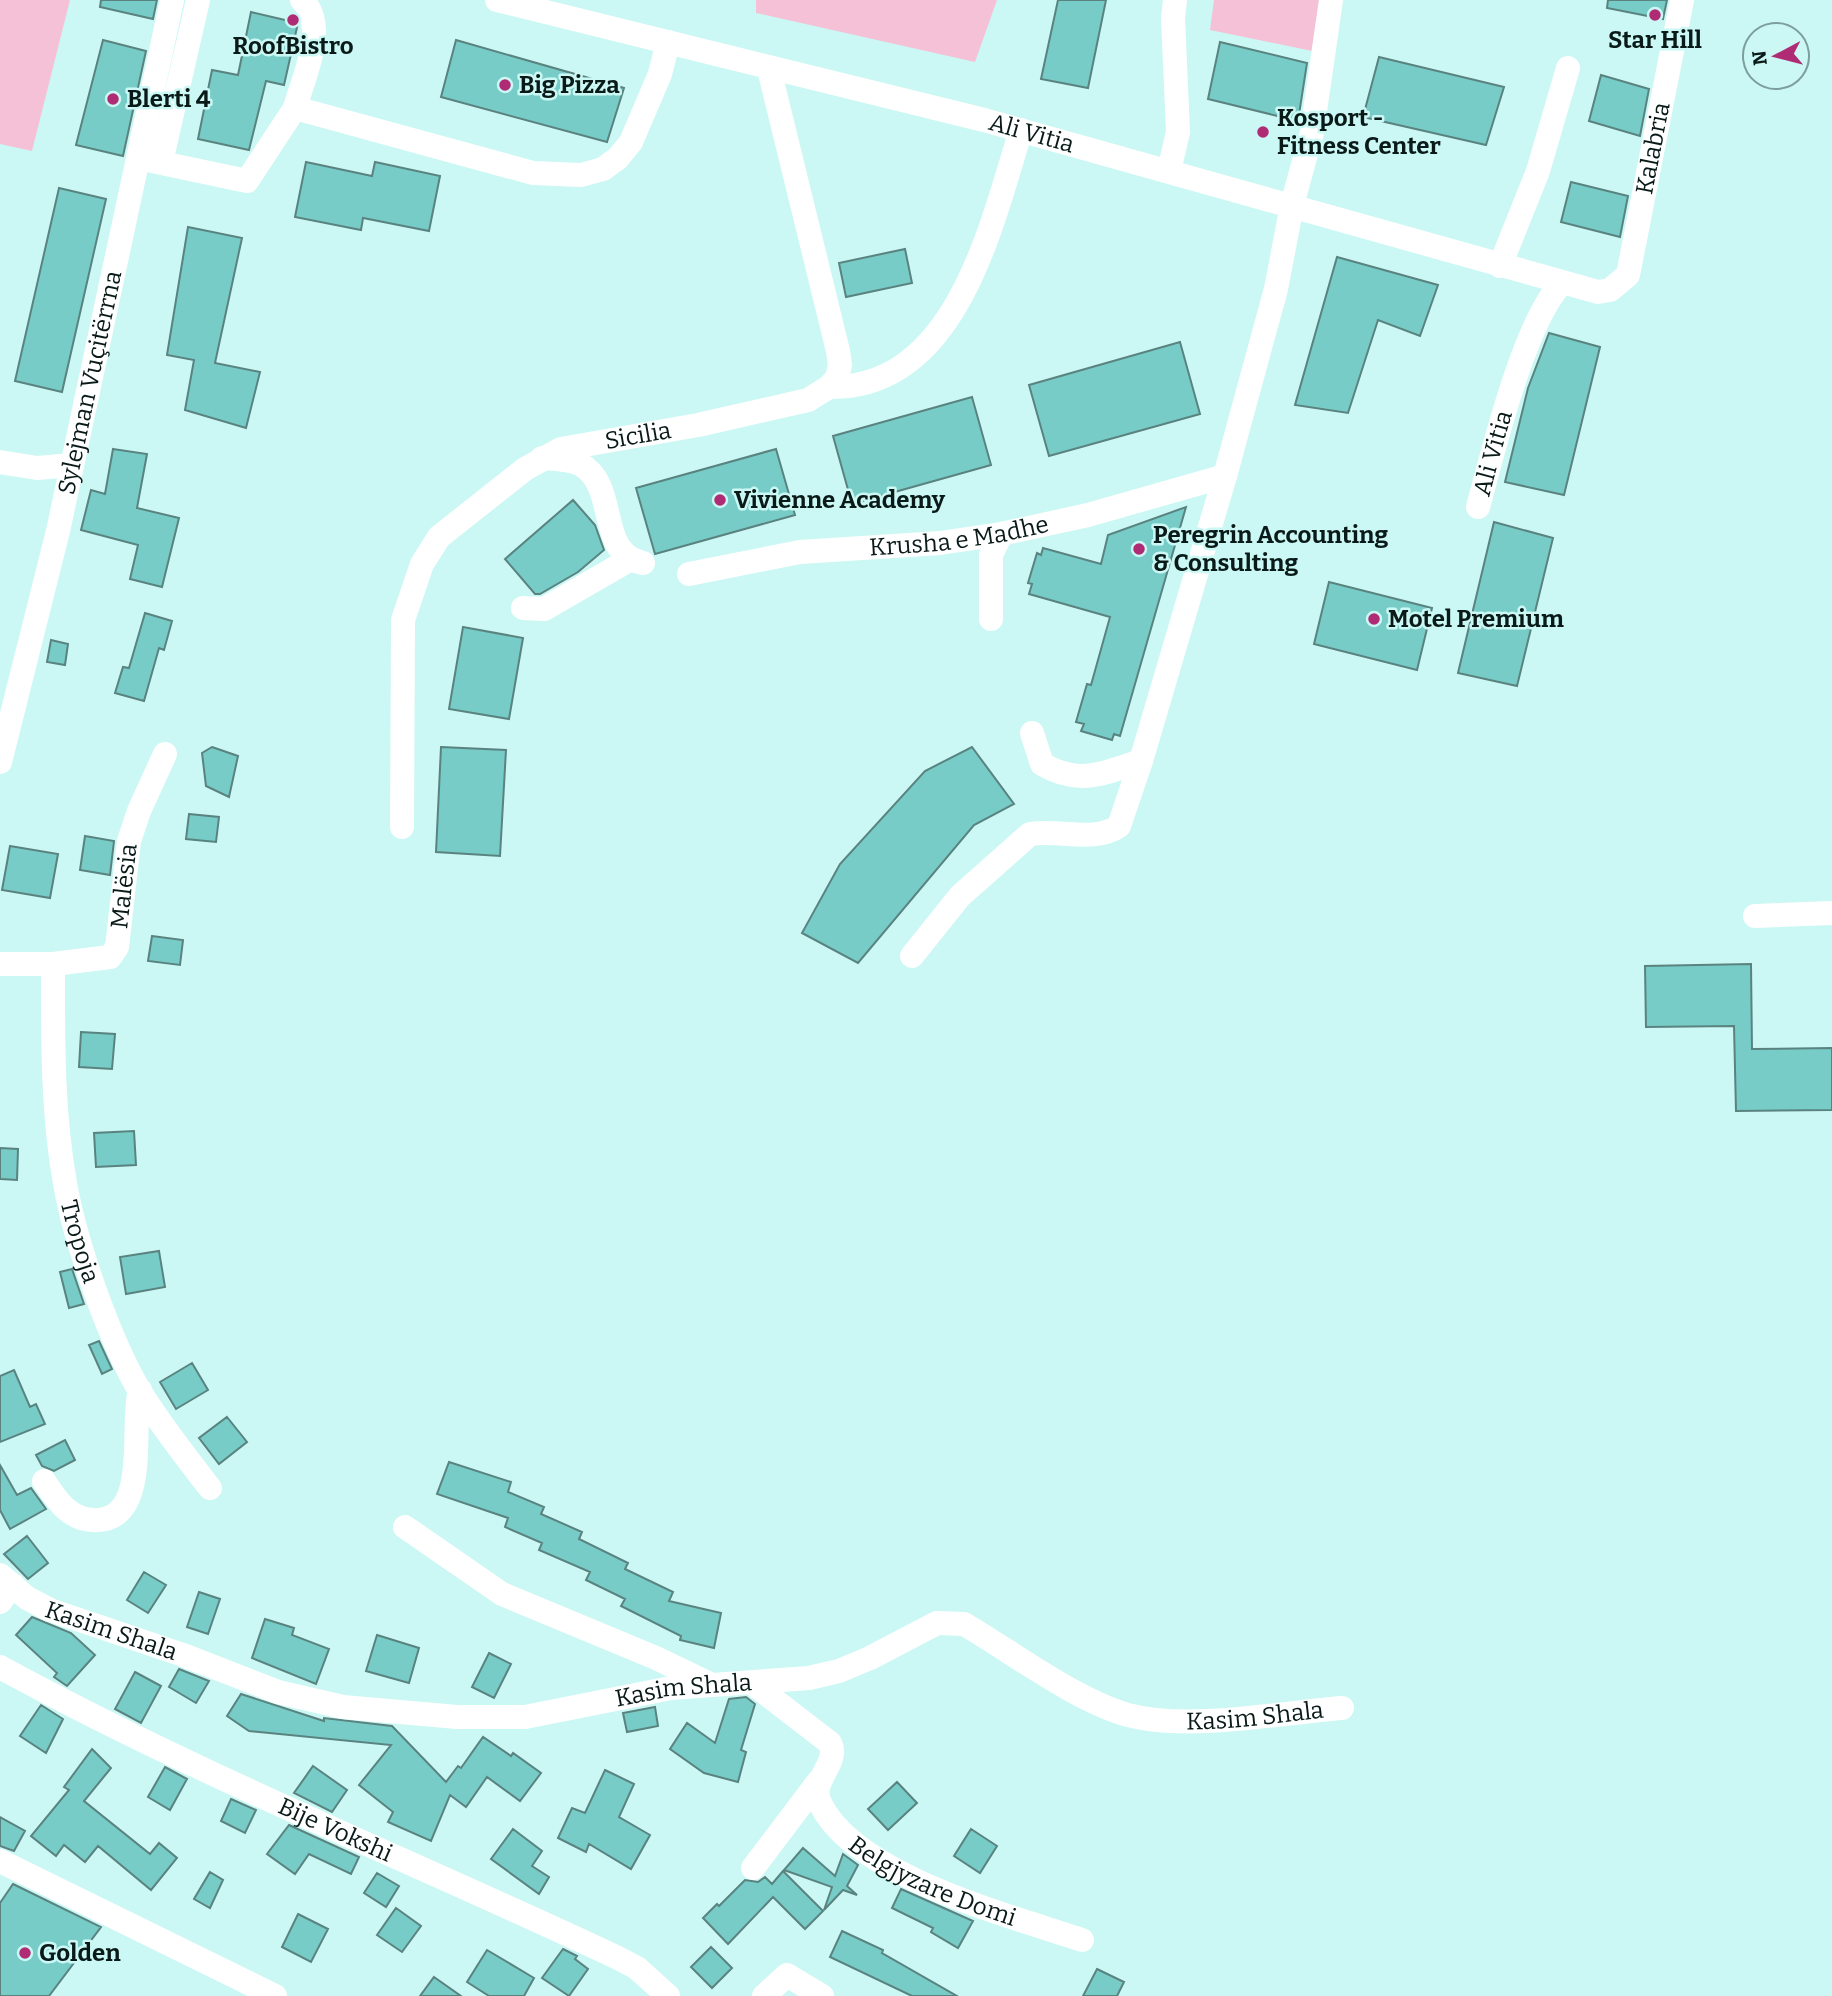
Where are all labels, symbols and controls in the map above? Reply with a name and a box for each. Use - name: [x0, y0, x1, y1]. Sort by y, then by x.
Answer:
- marker: Star Hill: [1647, 7, 1663, 23]
- marker: RoofBistro: [285, 12, 301, 28]
- north arrow: [1741, 21, 1811, 91]
- place label: Star Hill: [1608, 26, 1703, 54]
- place label: RoofBistro: [232, 32, 354, 60]
- text: N: [1747, 49, 1772, 67]
- place label: Big Pizza: [519, 71, 620, 99]
- marker: Big Pizza: [497, 77, 513, 93]
- place label: Blerti 4: [127, 85, 211, 113]
- marker: Blerti 4: [105, 91, 121, 107]
- street label: Kalabria: [1630, 100, 1676, 197]
- place label: Kosport - Fitness Center: [1277, 104, 1441, 160]
- street label: Ali Vitia: [986, 108, 1077, 159]
- marker: Kosport - Fitness Center: [1255, 124, 1271, 140]
- street label: Sylejman Vuçitërrna: [52, 268, 128, 497]
- street label: Ali Vitia: [1468, 407, 1518, 499]
- street label: Sicilia: [603, 416, 673, 455]
- place label: Vivienne Academy: [734, 486, 946, 514]
- marker: Vivienne Academy: [712, 492, 728, 508]
- street label: Krusha e Madhe: [868, 510, 1051, 562]
- place label: Peregrin Accounting & Consulting: [1153, 521, 1389, 577]
- marker: Peregrin Accounting & Consulting: [1131, 541, 1147, 557]
- place label: Motel Premium: [1388, 605, 1564, 633]
- marker: Motel Premium: [1366, 611, 1382, 627]
- street label: Malësia: [105, 842, 143, 930]
- street label: Tropoja: [55, 1197, 105, 1287]
- street label: Kasim Shala: [41, 1595, 181, 1666]
- street label: Kasim Shala: [613, 1668, 753, 1713]
- street label: Kasim Shala: [1186, 1696, 1325, 1736]
- street label: Bije Vokshi: [274, 1792, 397, 1868]
- street label: Belgjyzare Domi: [843, 1830, 1020, 1932]
- place label: Golden: [39, 1939, 121, 1967]
- marker: Golden: [17, 1945, 33, 1961]

